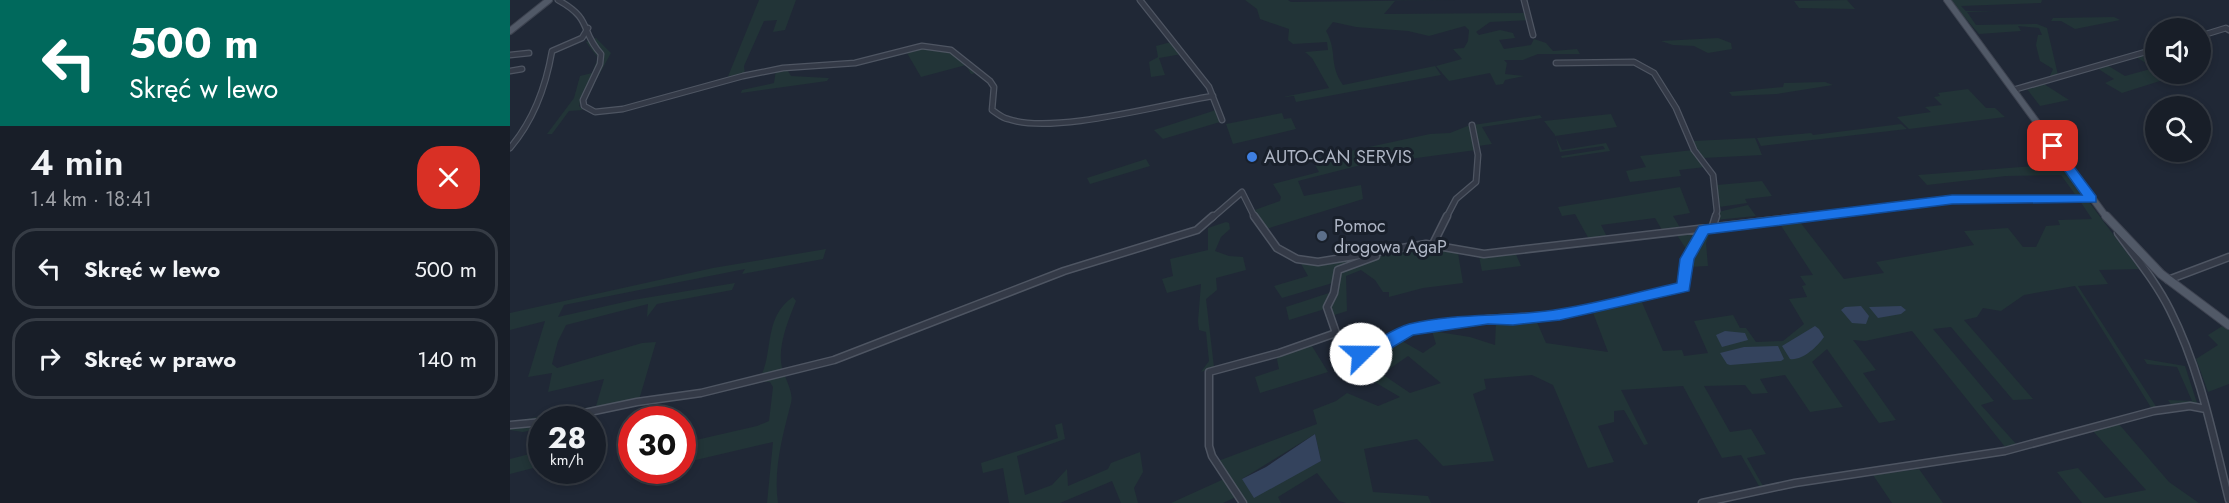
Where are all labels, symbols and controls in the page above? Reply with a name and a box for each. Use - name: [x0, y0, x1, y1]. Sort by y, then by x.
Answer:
- text: 500 m: [129, 13, 259, 74]
- map controls: [2145, 18, 2211, 162]
- button: sound: [2145, 18, 2211, 84]
- icon: left: [30, 24, 108, 102]
- text: Skręć w lewo: [129, 69, 278, 108]
- button: search: [2145, 96, 2211, 162]
- pin: [2027, 120, 2078, 171]
- icon: arrive: [2036, 129, 2069, 162]
- text: 4 min: [30, 136, 124, 188]
- place label: AUTO-CAN SERVIS: [1264, 144, 1412, 170]
- button: close: [417, 146, 480, 209]
- marker: AUTO-CAN SERVIS: [1245, 150, 1259, 164]
- text: 1.4 km · 18:41: [30, 185, 152, 214]
- place label: Pomoc drogowa AgaP: [1334, 213, 1447, 260]
- marker: Pomoc drogowa AgaP: [1315, 229, 1329, 243]
- icon: left: [33, 252, 66, 285]
- text: Skręć w lewo: [84, 253, 220, 285]
- text: 500 m: [414, 253, 477, 285]
- position arrow: [1329, 322, 1393, 386]
- icon: right: [33, 342, 66, 375]
- text: Skręć w prawo: [84, 343, 236, 375]
- text: 140 m: [417, 343, 477, 375]
- speed limit sign: 30: [618, 406, 696, 484]
- text: 28: [548, 416, 586, 459]
- text: km/h: [550, 449, 584, 471]

